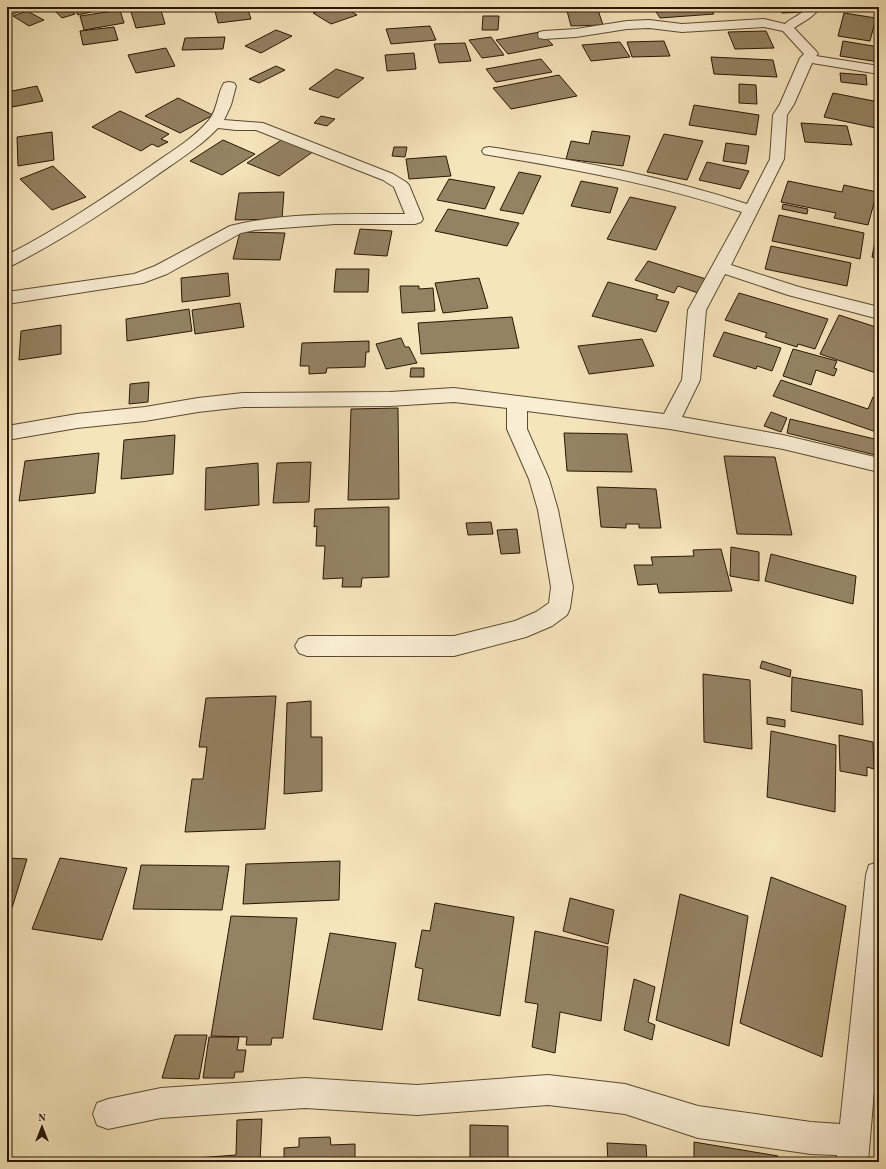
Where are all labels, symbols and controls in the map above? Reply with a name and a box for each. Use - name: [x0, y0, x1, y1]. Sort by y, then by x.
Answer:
- north arrow: [22, 1107, 62, 1147]
- text: N: [38, 1113, 47, 1124]

